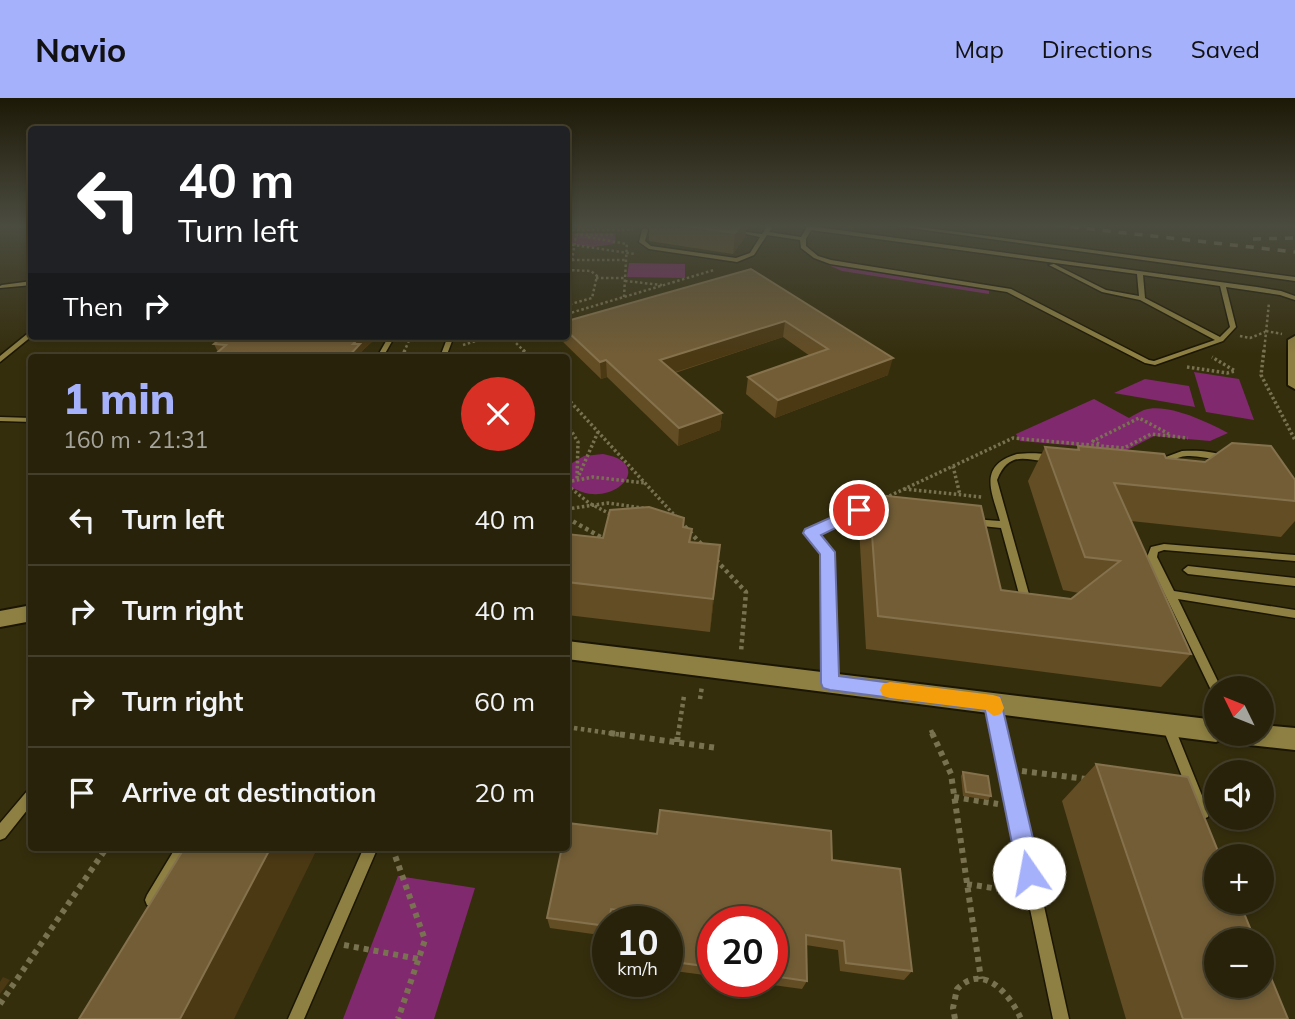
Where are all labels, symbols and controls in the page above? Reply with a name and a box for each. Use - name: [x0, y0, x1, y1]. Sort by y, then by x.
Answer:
- text: Navio: [35, 29, 126, 70]
- text: Map: [954, 34, 1004, 64]
- text: Directions: [1042, 34, 1153, 64]
- text: Saved: [1191, 34, 1260, 64]
- text: 40 m: [178, 149, 294, 210]
- icon: left: [63, 154, 154, 245]
- text: Turn left: [178, 210, 298, 250]
- icon: right: [137, 287, 175, 325]
- text: Then: [63, 290, 123, 323]
- text: 1 min: [63, 372, 176, 425]
- button: close: [461, 377, 535, 451]
- text: 160 m · 21:31: [63, 425, 208, 454]
- pin: [829, 480, 889, 540]
- icon: arrive: [840, 491, 878, 529]
- icon: left: [63, 501, 101, 539]
- text: Turn left: [122, 503, 224, 536]
- text: 40 m: [474, 503, 535, 536]
- icon: right: [63, 592, 101, 630]
- text: Turn right: [122, 594, 243, 627]
- text: 40 m: [474, 594, 535, 627]
- north arrow: [1204, 676, 1274, 746]
- map controls: [1204, 676, 1274, 998]
- icon: right: [63, 683, 101, 721]
- text: Turn right: [122, 685, 243, 718]
- text: 60 m: [474, 685, 535, 718]
- button: sound: [1204, 760, 1274, 830]
- icon: arrive: [63, 774, 101, 812]
- text: Arrive at destination: [122, 776, 377, 809]
- text: 20 m: [474, 776, 535, 809]
- position arrow: [992, 836, 1066, 910]
- button: +: [1204, 844, 1274, 914]
- speed limit sign: 20: [697, 906, 788, 997]
- text: 10: [616, 920, 659, 964]
- button: −: [1204, 928, 1274, 998]
- text: km/h: [617, 957, 658, 980]

